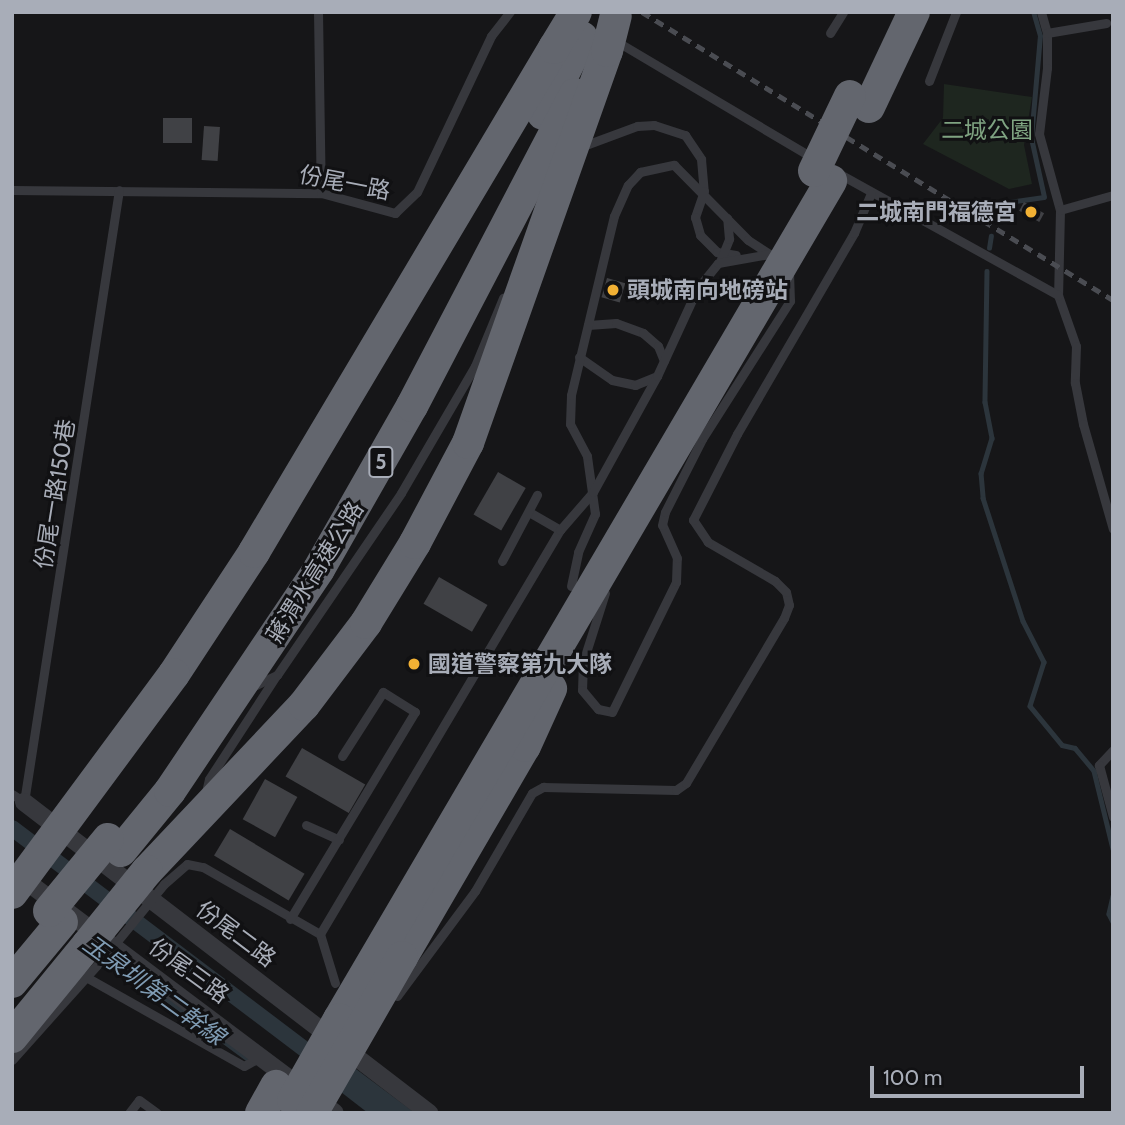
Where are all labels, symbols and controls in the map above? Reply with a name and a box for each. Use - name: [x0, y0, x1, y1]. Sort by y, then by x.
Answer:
- park label: 二城公園: [941, 116, 1033, 144]
- street label: 份尾一路: [297, 161, 393, 205]
- place label: 二城南門福德宮: [856, 198, 1017, 226]
- marker: 二城南門福德宮: [1023, 204, 1039, 220]
- place label: 頭城南向地磅站: [627, 276, 788, 304]
- marker: 頭城南向地磅站: [605, 282, 621, 298]
- street label: 份尾一路150巷: [30, 417, 80, 571]
- road number: 5: [367, 444, 395, 480]
- street label: 蔣渭水高速公路: [261, 496, 369, 648]
- place label: 國道警察第九大隊: [428, 650, 612, 678]
- marker: 國道警察第九大隊: [406, 656, 422, 672]
- street label: 份尾二路: [191, 895, 281, 973]
- water label: 玉泉圳第二幹線: [78, 929, 230, 1051]
- street label: 份尾三路: [144, 933, 234, 1009]
- scale bar: [873, 1052, 1086, 1096]
- text: 100 m: [883, 1065, 942, 1090]

